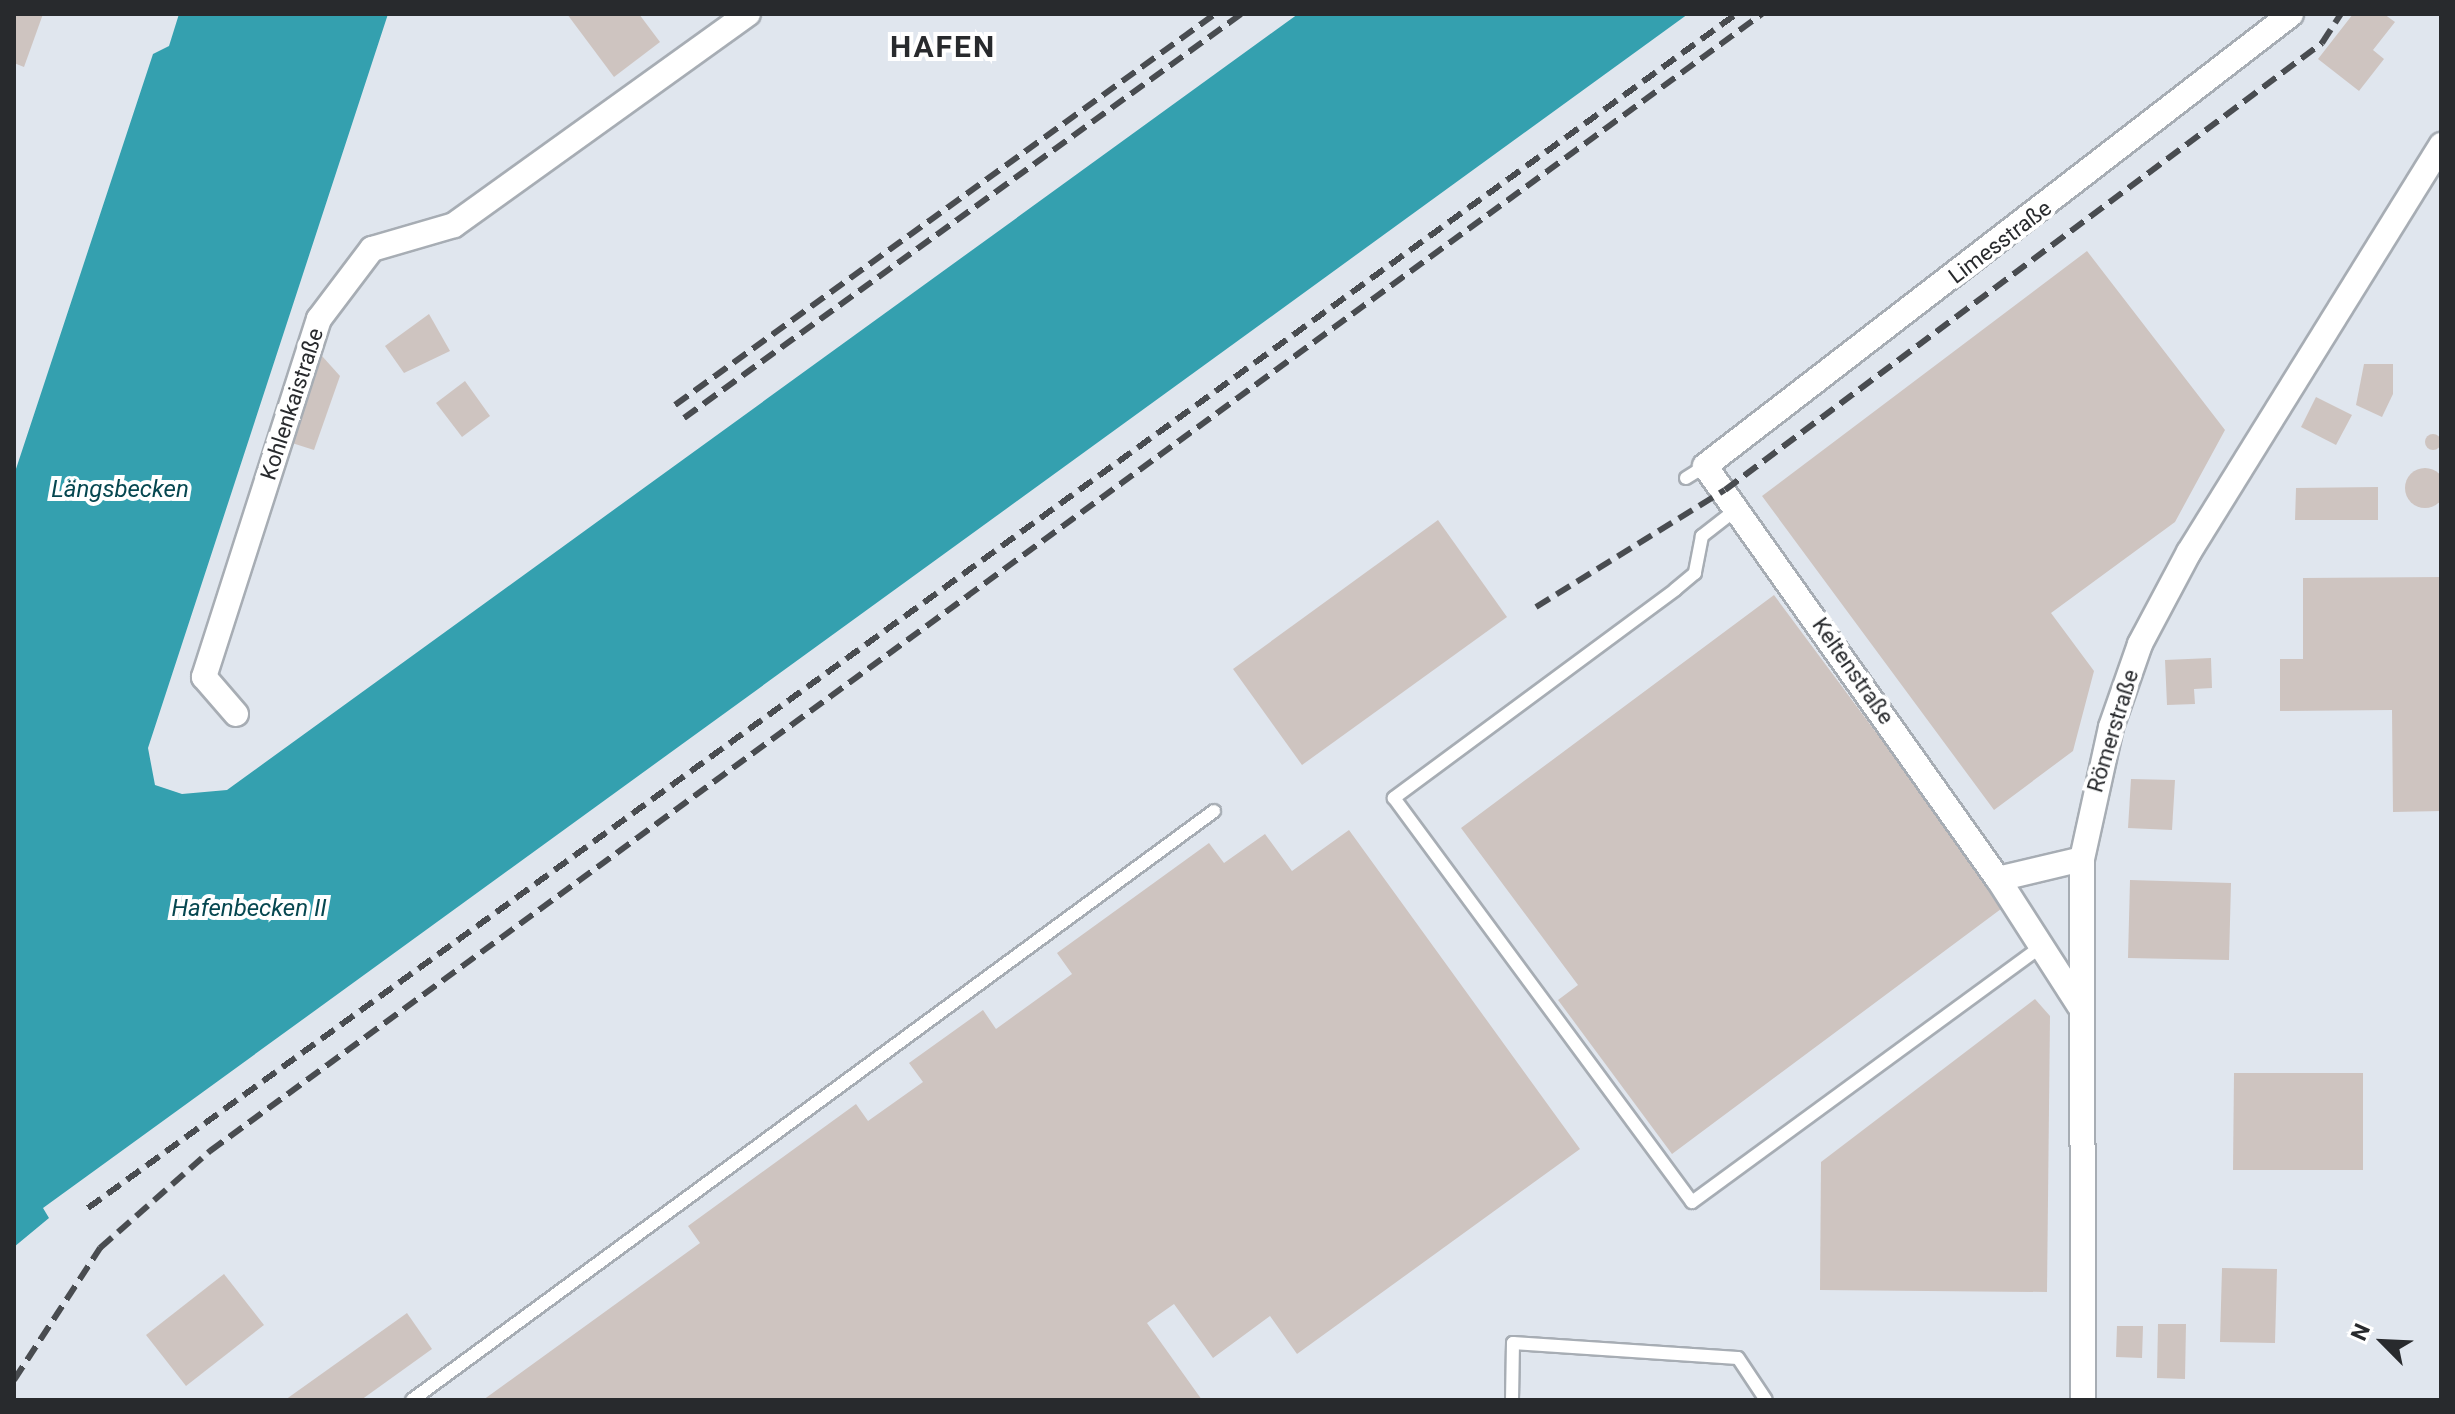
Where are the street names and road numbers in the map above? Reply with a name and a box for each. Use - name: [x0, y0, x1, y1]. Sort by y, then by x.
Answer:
- street label: Limesstraße: [1943, 195, 2057, 289]
- street label: Kohlenkaistraße: [255, 325, 329, 483]
- street label: Keltenstraße: [1807, 613, 1899, 729]
- street label: Römerstraße: [2082, 667, 2144, 795]

